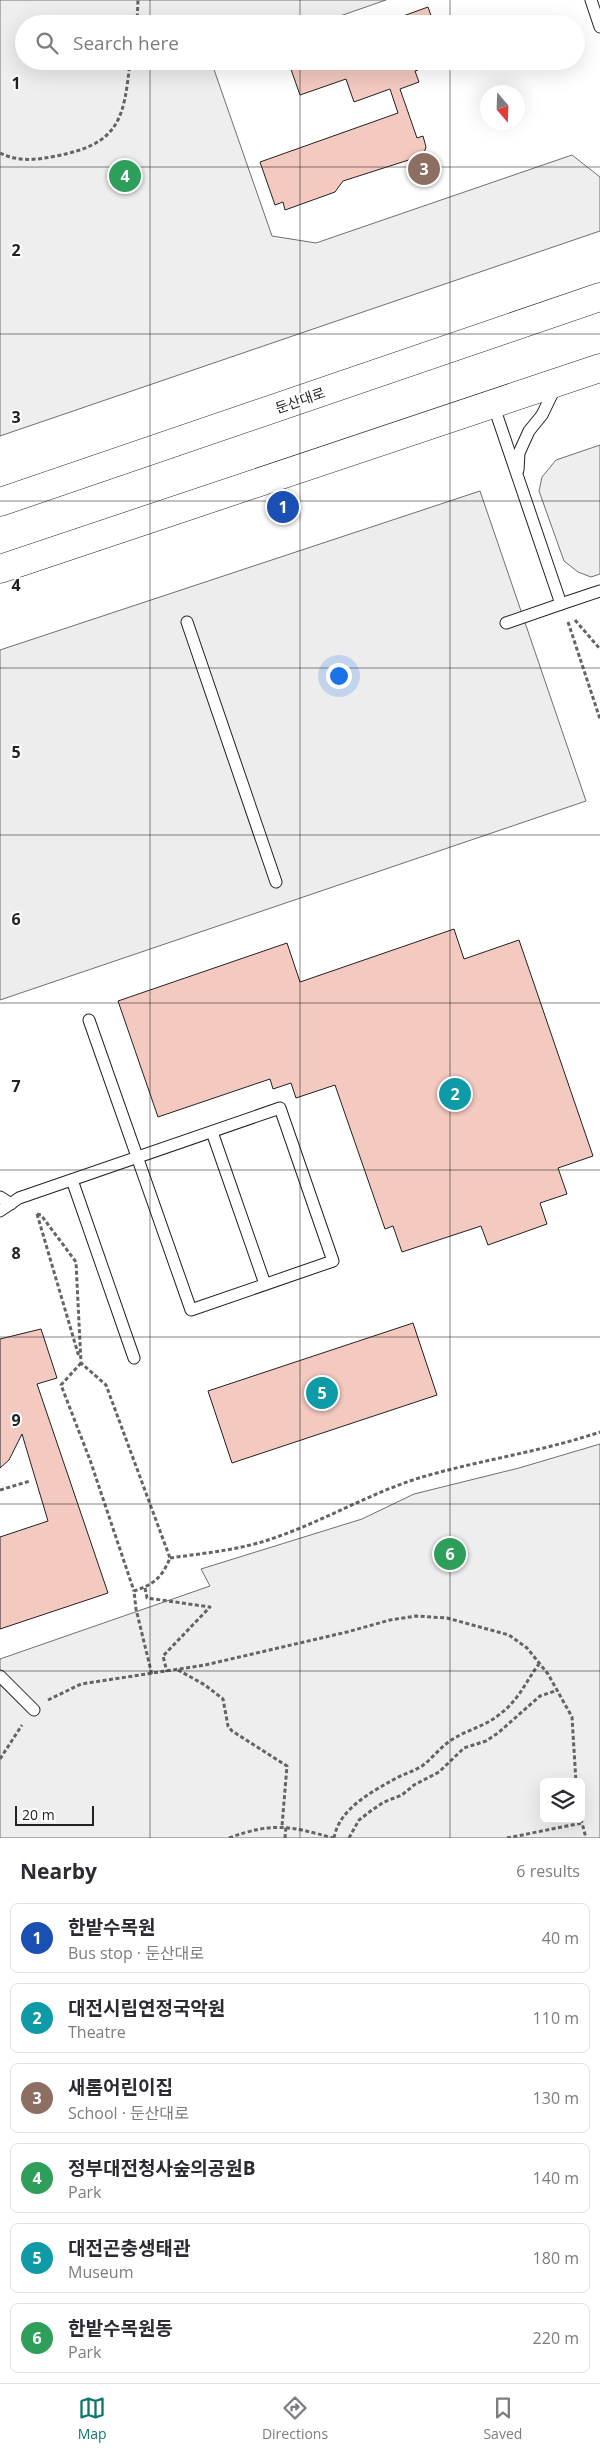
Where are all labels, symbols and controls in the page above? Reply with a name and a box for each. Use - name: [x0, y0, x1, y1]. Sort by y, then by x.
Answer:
- search box: [15, 15, 585, 70]
- icon: search: [33, 29, 61, 57]
- text: Search here: [73, 30, 179, 56]
- text: 1: [11, 72, 21, 94]
- north arrow: [480, 85, 525, 130]
- pin: 3: [408, 150, 440, 188]
- pin: 4: [109, 157, 141, 195]
- text: 2: [11, 239, 21, 261]
- street label: 둔산대로: [273, 383, 328, 417]
- text: 3: [11, 406, 21, 428]
- pin: 1: [267, 488, 299, 526]
- text: 4: [11, 574, 21, 596]
- your location: [326, 663, 352, 689]
- text: 5: [11, 741, 21, 763]
- text: 6: [11, 908, 21, 930]
- text: 7: [11, 1075, 21, 1097]
- pin: 2: [439, 1075, 471, 1113]
- text: 8: [11, 1242, 21, 1264]
- pin: 5: [306, 1374, 338, 1412]
- text: 9: [11, 1409, 21, 1431]
- pin: 6: [434, 1535, 466, 1573]
- map controls: [540, 1778, 585, 1823]
- button: layers: [540, 1778, 585, 1823]
- scale bar: [15, 1803, 94, 1826]
- text: 20 m: [22, 1805, 55, 1824]
- text: Nearby: [20, 1857, 97, 1885]
- text: 6 results: [516, 1860, 580, 1882]
- text: 한밭수목원: [68, 1914, 155, 1940]
- text: 1: [32, 1927, 42, 1949]
- text: 40 m: [542, 1927, 579, 1949]
- text: Bus stop · 둔산대로: [68, 1942, 204, 1964]
- text: 대전시립연정국악원: [68, 1995, 225, 2021]
- text: 2: [32, 2007, 42, 2029]
- text: 110 m: [533, 2007, 579, 2029]
- text: Theatre: [68, 2021, 126, 2043]
- text: 새롬어린이집: [68, 2074, 173, 2100]
- text: 3: [32, 2087, 42, 2109]
- text: 130 m: [533, 2087, 579, 2109]
- text: School · 둔산대로: [68, 2102, 189, 2124]
- text: 정부대전청사숲의공원B: [68, 2155, 256, 2181]
- text: 4: [32, 2167, 42, 2189]
- text: 140 m: [533, 2167, 579, 2189]
- text: Park: [68, 2181, 101, 2203]
- text: 대전곤충생태관: [68, 2235, 190, 2261]
- text: 5: [32, 2247, 42, 2269]
- text: 180 m: [533, 2247, 579, 2269]
- text: Museum: [68, 2261, 133, 2283]
- text: 한밭수목원동: [68, 2315, 173, 2341]
- text: 6: [32, 2327, 42, 2349]
- text: 220 m: [533, 2327, 579, 2349]
- text: Park: [68, 2341, 101, 2363]
- tab: Map: [78, 2394, 107, 2443]
- tab: Directions: [262, 2394, 328, 2443]
- tab: Saved: [483, 2394, 522, 2443]

